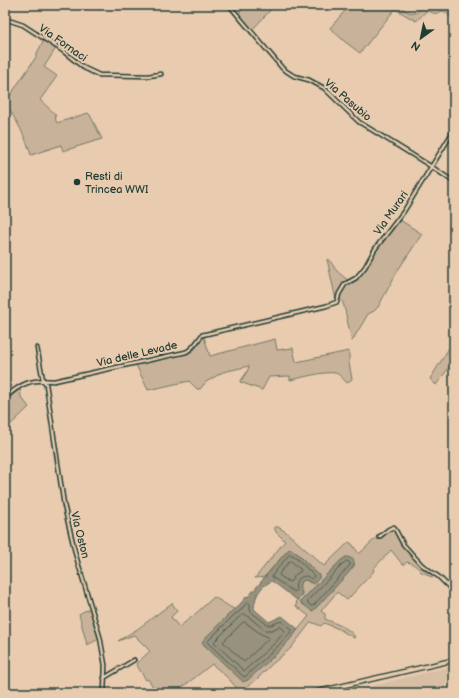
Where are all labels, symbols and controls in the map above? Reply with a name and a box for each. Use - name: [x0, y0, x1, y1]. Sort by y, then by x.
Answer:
- north arrow: [401, 18, 441, 58]
- street label: Via Fornaci: [36, 22, 90, 64]
- text: N: [409, 38, 423, 54]
- street label: Via Pasubio: [322, 76, 374, 124]
- place label: Resti di Trincea WWI: [85, 170, 149, 196]
- marker: Resti di Trincea WWI: [72, 177, 82, 187]
- street label: Via Murari: [371, 188, 411, 238]
- street label: Via delle Levade: [95, 338, 179, 370]
- street label: Via Oston: [68, 510, 92, 560]

